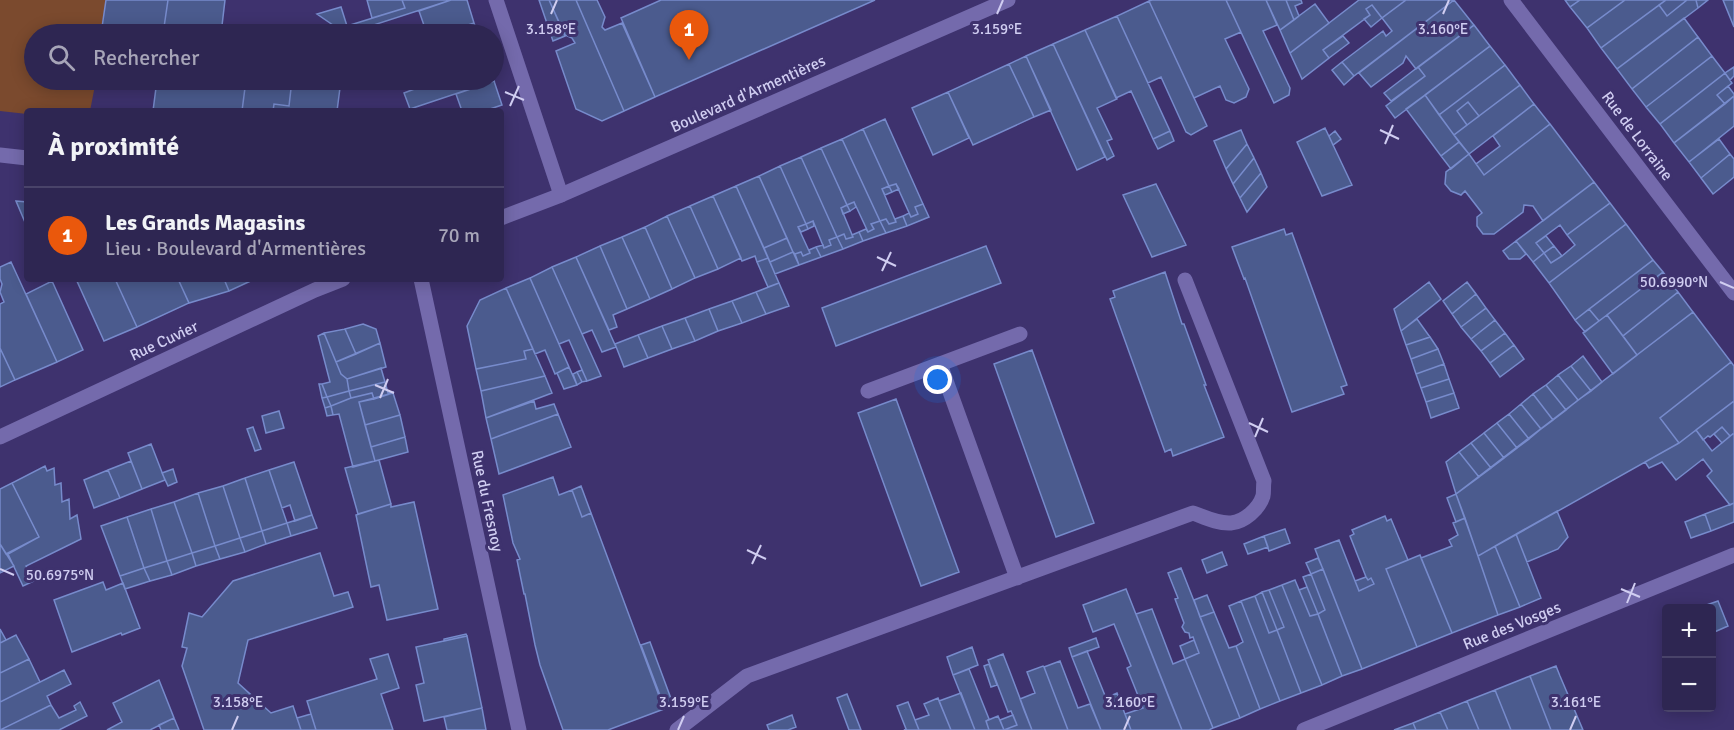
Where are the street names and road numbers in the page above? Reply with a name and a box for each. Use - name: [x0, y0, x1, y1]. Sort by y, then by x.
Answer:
- street label: Boulevard d'Armentières: [667, 51, 829, 137]
- street label: Rue de Lorraine: [1597, 87, 1677, 185]
- street label: Rue Cuvier: [127, 316, 201, 366]
- street label: Rue du Fresnoy: [466, 448, 508, 554]
- street label: Rue des Vosges: [1460, 597, 1564, 655]

